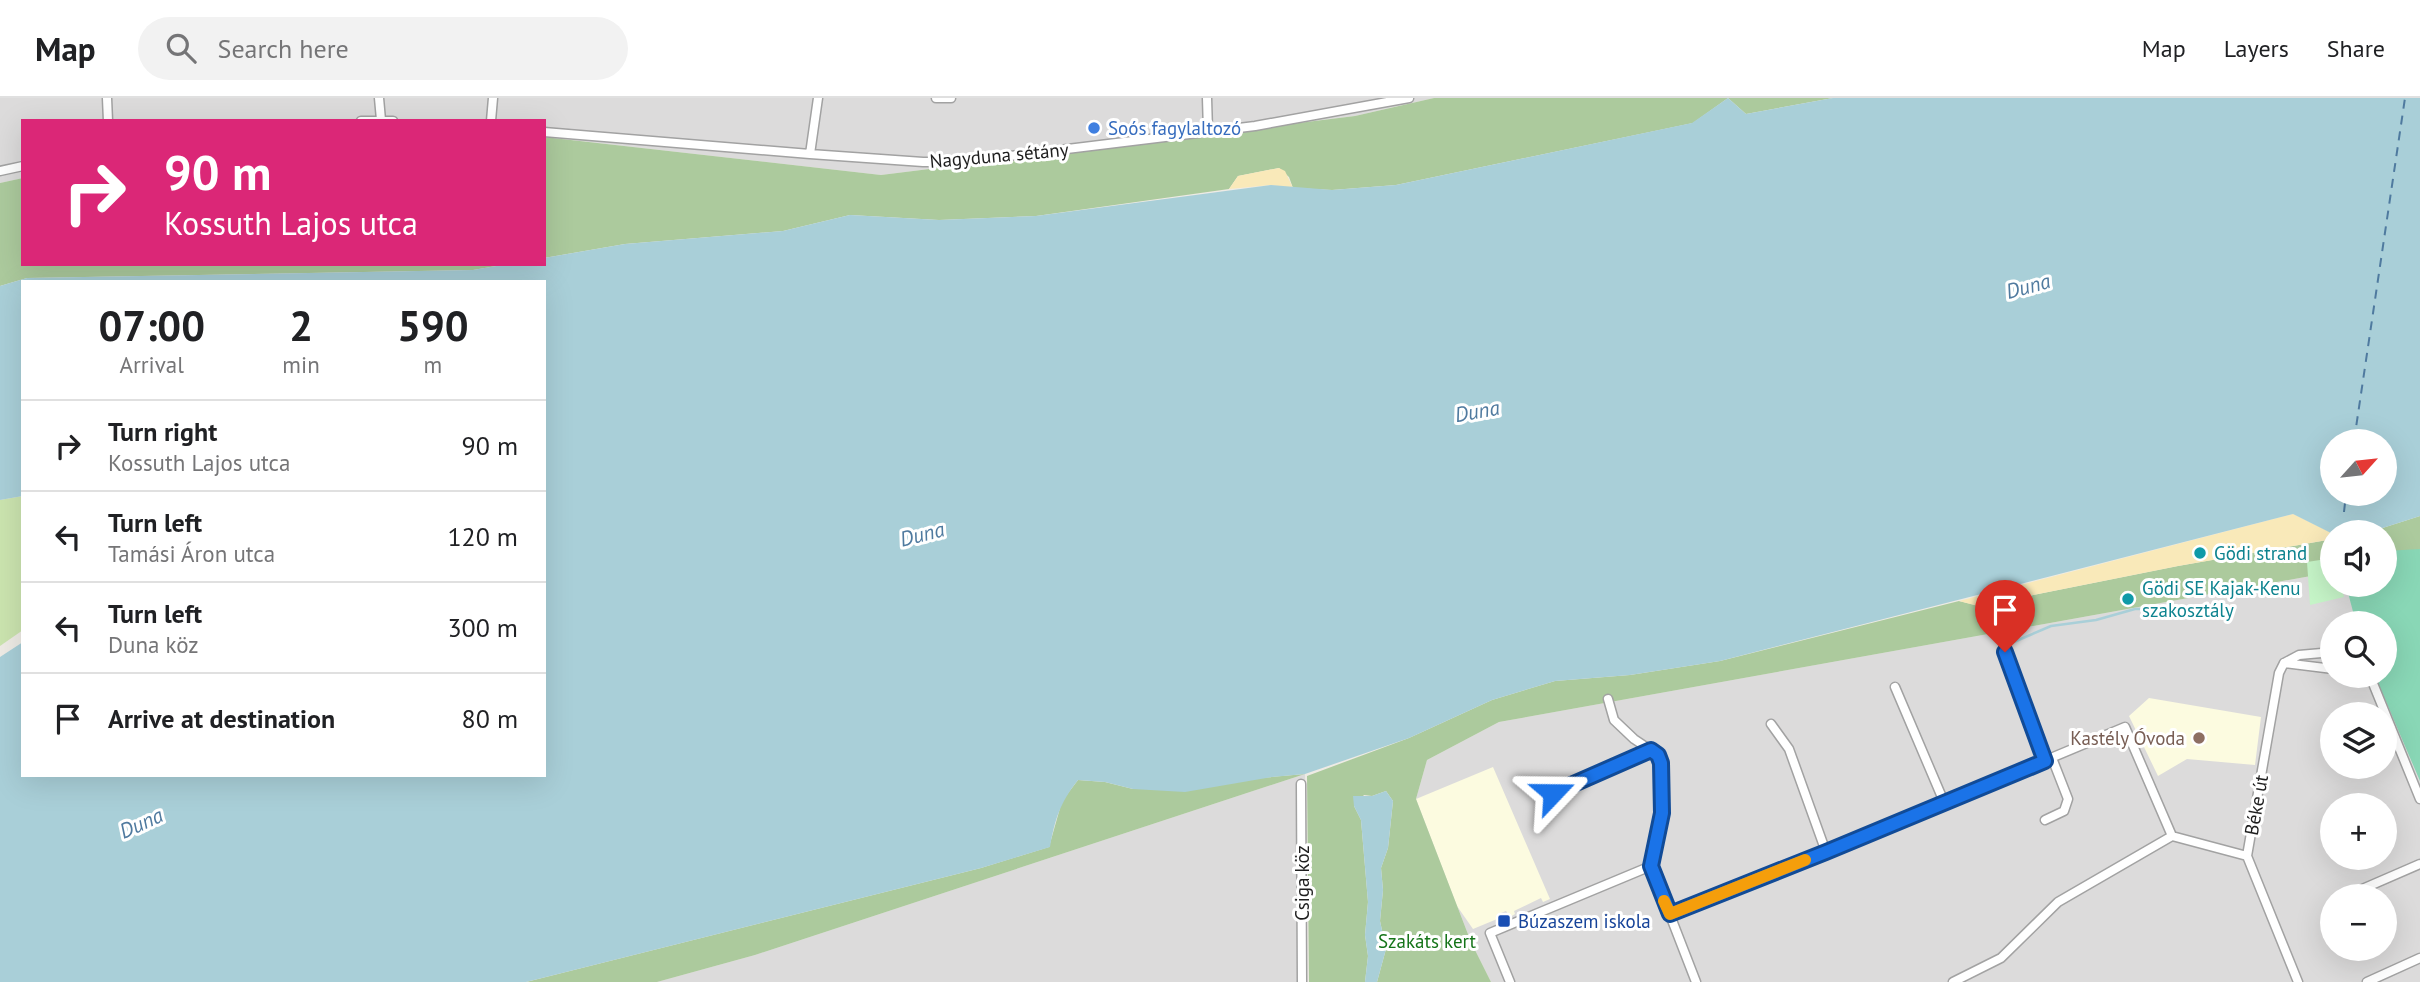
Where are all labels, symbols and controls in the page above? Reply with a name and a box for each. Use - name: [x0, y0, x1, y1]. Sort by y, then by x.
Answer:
- search box: [138, 17, 628, 80]
- text: Map: [35, 27, 96, 70]
- icon: search: [162, 29, 200, 67]
- text: Search here: [218, 32, 349, 65]
- text: Map: [2142, 33, 2186, 64]
- text: Layers: [2224, 33, 2289, 64]
- text: Share: [2327, 33, 2385, 64]
- place label: Soós fagylaltozó: [1108, 116, 1241, 140]
- marker: Soós fagylaltozó: [1086, 120, 1102, 136]
- street label: Nagyduna sétány: [929, 137, 1070, 173]
- text: 90 m: [164, 140, 271, 204]
- icon: right: [49, 147, 140, 238]
- text: Kossuth Lajos utca: [164, 202, 418, 244]
- water label: Duna: [2003, 267, 2054, 305]
- text: 07:00: [98, 298, 205, 353]
- text: 2: [289, 298, 313, 353]
- text: 590: [397, 298, 469, 353]
- text: Arrival: [119, 350, 184, 379]
- text: min: [282, 350, 320, 379]
- text: m: [424, 350, 442, 379]
- water label: Duna: [1453, 394, 1502, 428]
- text: Turn right: [108, 415, 217, 448]
- icon: right: [49, 427, 87, 465]
- text: 90 m: [462, 429, 518, 462]
- north arrow: [2320, 429, 2398, 506]
- map controls: [2320, 429, 2397, 961]
- text: Kossuth Lajos utca: [108, 448, 290, 477]
- text: Turn left: [108, 506, 202, 539]
- water label: Duna: [897, 515, 948, 553]
- icon: left: [49, 518, 87, 556]
- text: 120 m: [447, 520, 518, 553]
- button: sound: [2320, 520, 2397, 597]
- text: Tamási Áron utca: [108, 539, 275, 568]
- place label: Gödi strand: [2214, 541, 2307, 565]
- marker: Gödi strand: [2192, 545, 2208, 561]
- place label: Gödi SE Kajak-Kenu szakosztály: [2142, 576, 2301, 622]
- pin: [1975, 580, 2035, 652]
- icon: arrive: [1986, 591, 2024, 629]
- marker: Gödi SE Kajak-Kenu szakosztály: [2120, 591, 2136, 607]
- text: Turn left: [108, 597, 202, 630]
- icon: left: [49, 609, 87, 647]
- text: 300 m: [447, 611, 518, 644]
- button: search: [2320, 611, 2397, 688]
- text: Duna köz: [108, 630, 199, 659]
- icon: arrive: [49, 700, 87, 738]
- text: Arrive at destination: [108, 702, 335, 735]
- text: 80 m: [462, 702, 518, 735]
- button: layers: [2320, 702, 2397, 779]
- place label: Kastély Óvoda: [2070, 726, 2185, 750]
- marker: Kastély Óvoda: [2191, 730, 2207, 746]
- position arrow: [1516, 756, 1590, 830]
- street label: Béke út: [2239, 772, 2273, 837]
- button: +: [2320, 793, 2397, 870]
- water label: Duna: [115, 801, 168, 844]
- street label: Csiga köz: [1290, 845, 1314, 921]
- button: −: [2320, 884, 2397, 961]
- place label: Búzaszem iskola: [1518, 909, 1651, 933]
- marker: Búzaszem iskola: [1496, 913, 1512, 929]
- park label: Szakáts kert: [1378, 929, 1477, 953]

